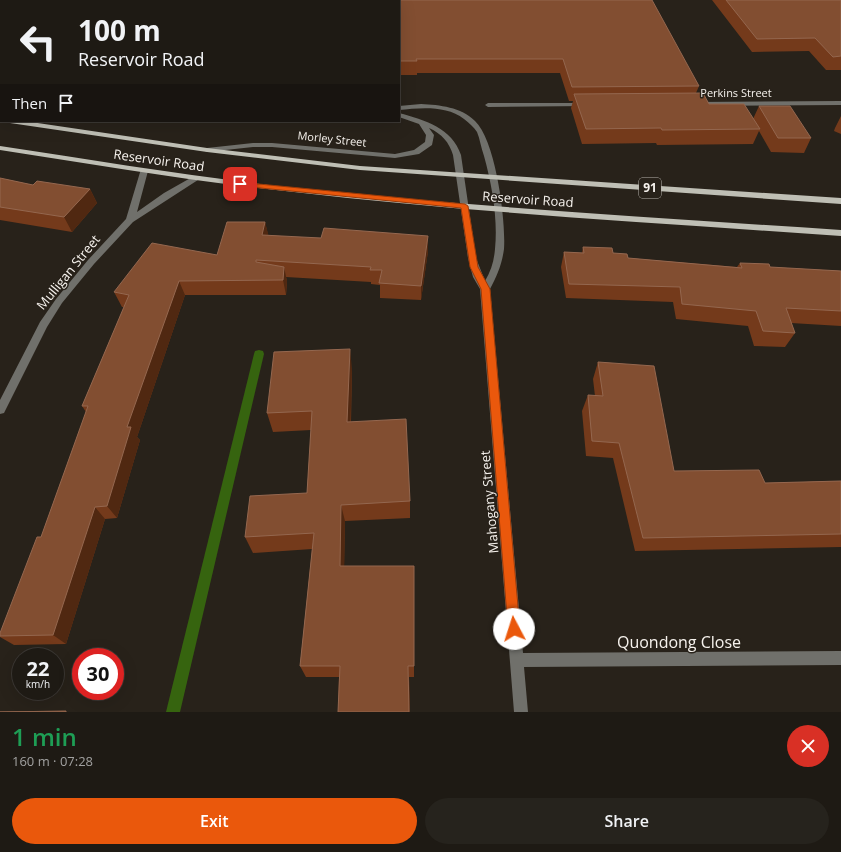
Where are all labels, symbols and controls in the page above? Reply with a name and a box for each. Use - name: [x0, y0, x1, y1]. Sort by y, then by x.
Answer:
- text: 100 m: [78, 11, 161, 49]
- icon: left: [12, 16, 64, 68]
- text: Reservoir Road: [78, 47, 205, 71]
- street label: Perkins Street: [700, 85, 772, 100]
- icon: arrive: [55, 92, 77, 114]
- text: Then: [12, 93, 47, 113]
- street label: Morley Street: [297, 127, 367, 150]
- street label: Reservoir Road: [112, 145, 206, 175]
- pin: [223, 167, 257, 201]
- icon: arrive: [229, 173, 251, 195]
- road number: 91: [639, 178, 661, 198]
- street label: Reservoir Road: [482, 187, 574, 211]
- street label: Mulligan Street: [32, 231, 104, 313]
- street label: Mahogany Street: [476, 449, 502, 554]
- position arrow: [493, 608, 535, 650]
- street label: Quondong Close: [617, 631, 741, 653]
- speed limit sign: 30: [72, 648, 124, 700]
- text: 22: [27, 655, 49, 682]
- text: km/h: [26, 677, 50, 691]
- text: 1 min: [12, 720, 77, 753]
- button: close: [787, 725, 829, 767]
- text: 160 m · 07:28: [12, 752, 93, 770]
- button: Exit: [12, 798, 417, 844]
- button: Share: [425, 798, 829, 844]

